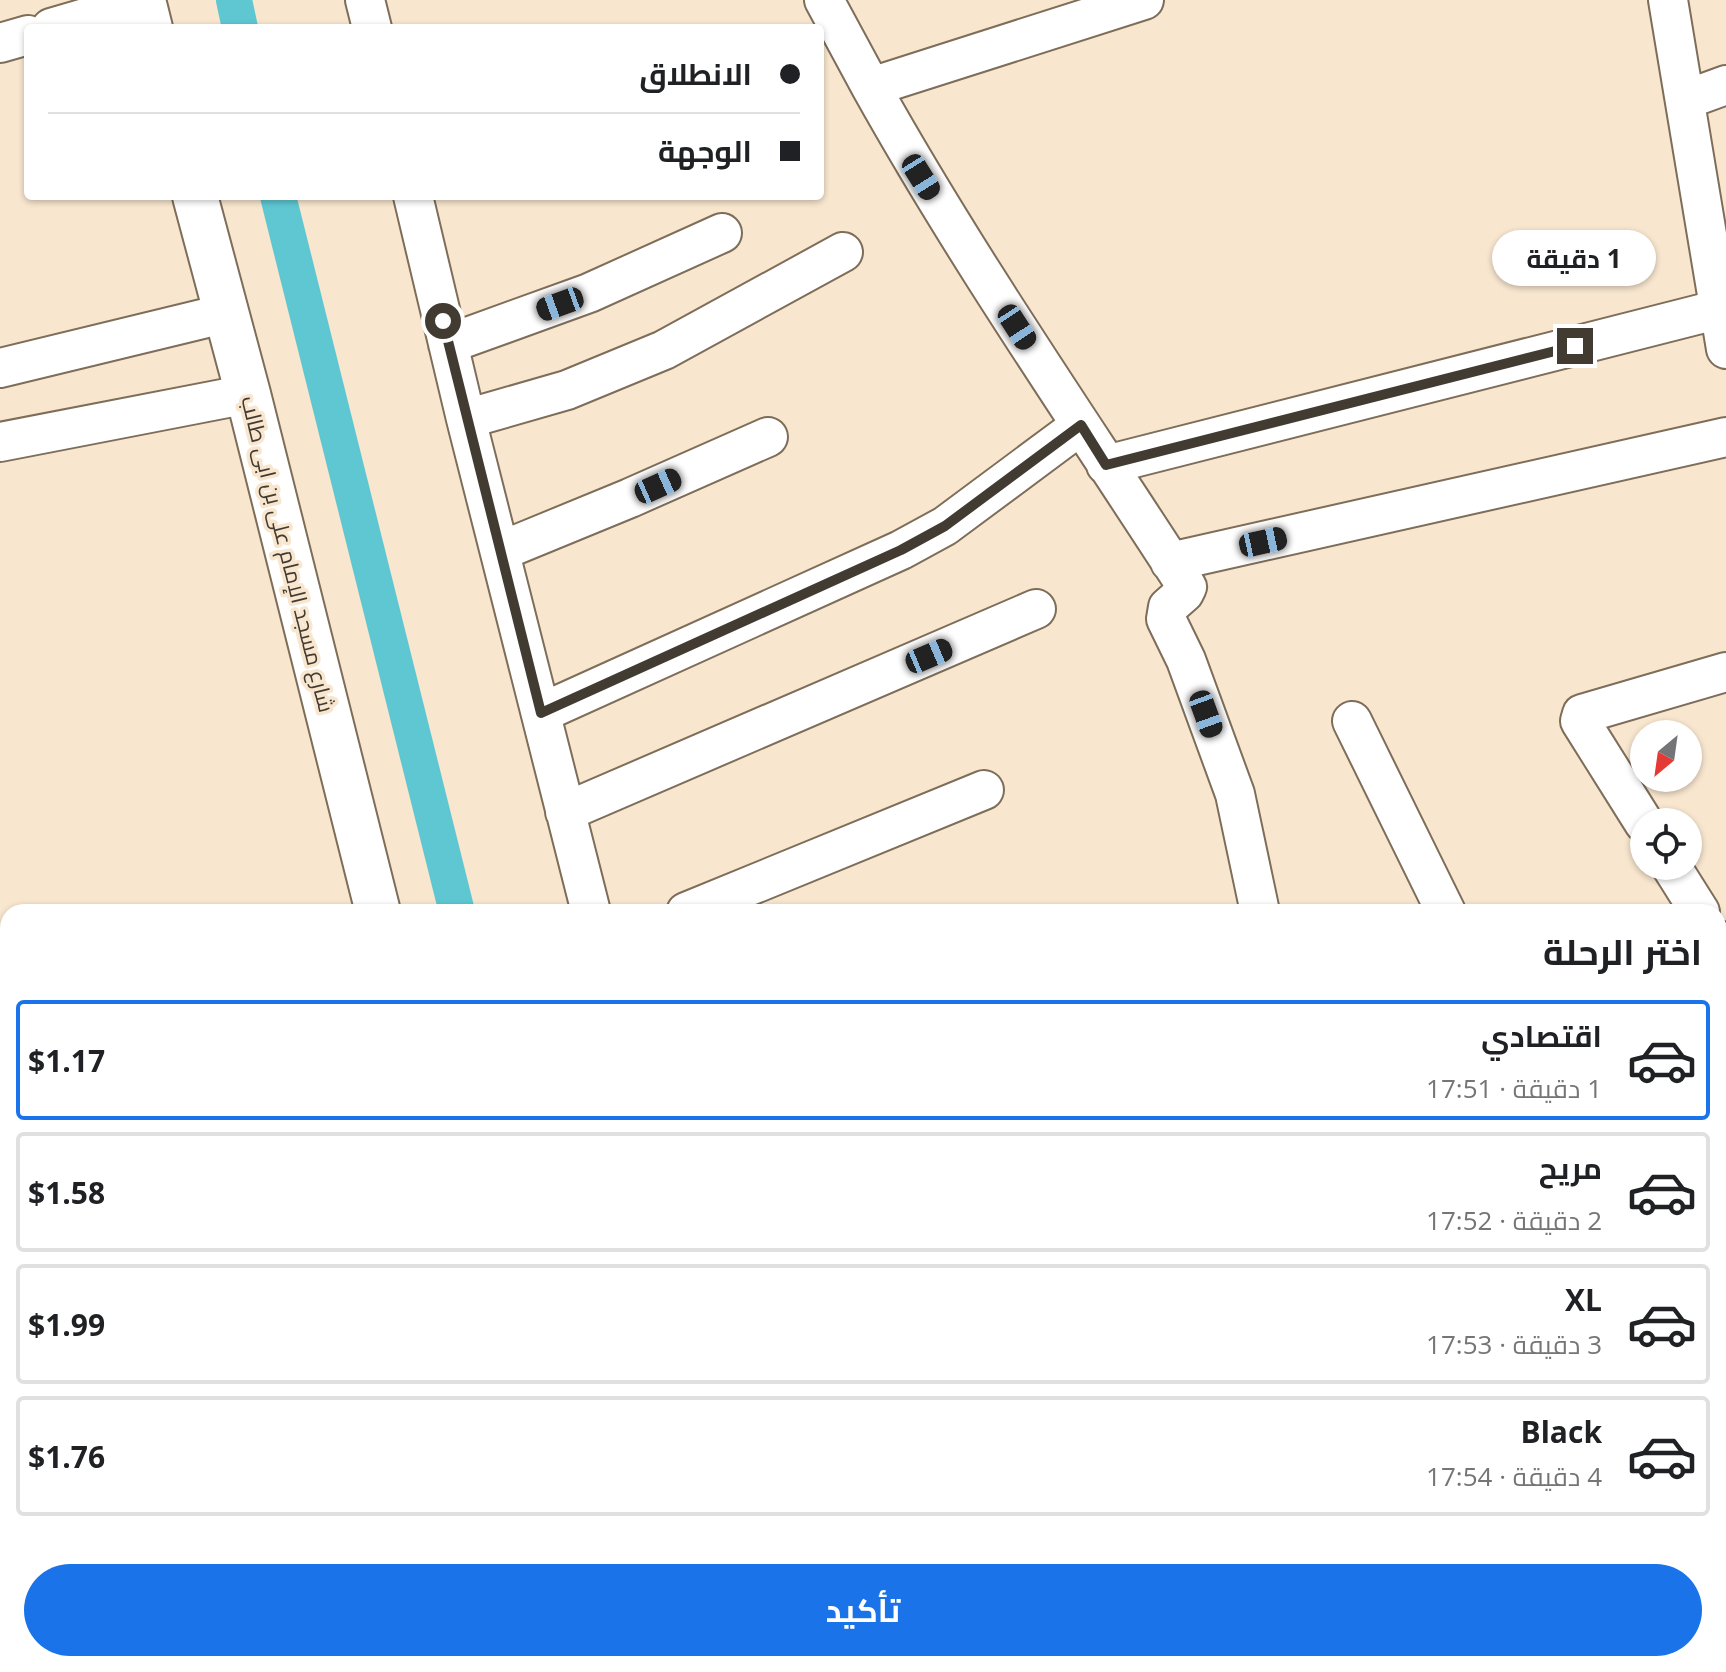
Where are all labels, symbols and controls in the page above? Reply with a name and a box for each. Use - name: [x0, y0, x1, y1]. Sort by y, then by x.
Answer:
- text: الانطلاق: [639, 53, 752, 94]
- text: الوجهة: [658, 130, 752, 171]
- car: [898, 150, 944, 204]
- callout: 1 دقيقة: [1493, 230, 1657, 286]
- text: 1 دقيقة: [1526, 240, 1622, 276]
- car: [533, 285, 587, 323]
- car: [994, 300, 1040, 354]
- route start: [425, 303, 461, 339]
- route end: [1557, 328, 1593, 364]
- street label: شارع مسجد الإمام على بن ابى طالب: [233, 392, 343, 716]
- car: [631, 465, 685, 507]
- car: [1237, 525, 1289, 559]
- car: [902, 636, 956, 676]
- car: [1187, 687, 1225, 741]
- north arrow: [1630, 720, 1702, 792]
- map controls: [1630, 720, 1702, 880]
- button: locate: [1630, 808, 1702, 880]
- text: اختر الرحلة: [1543, 927, 1702, 976]
- text: اقتصادي: [1481, 1015, 1602, 1056]
- icon: car: [1626, 1024, 1698, 1096]
- text: $1.17: [28, 1040, 105, 1081]
- text: 1 دقيقة · 17:51: [1426, 1070, 1602, 1106]
- text: مريح: [1539, 1147, 1602, 1188]
- icon: car: [1626, 1156, 1698, 1228]
- text: $1.58: [28, 1172, 105, 1213]
- text: 2 دقيقة · 17:52: [1426, 1202, 1602, 1238]
- text: XL: [1565, 1279, 1602, 1320]
- icon: car: [1626, 1288, 1698, 1360]
- text: $1.99: [28, 1304, 105, 1345]
- text: 3 دقيقة · 17:53: [1426, 1326, 1602, 1362]
- text: Black: [1521, 1411, 1602, 1452]
- icon: car: [1626, 1420, 1698, 1492]
- text: $1.76: [28, 1436, 105, 1477]
- text: 4 دقيقة · 17:54: [1426, 1458, 1602, 1494]
- button: تأكيد: [24, 1564, 1702, 1656]

